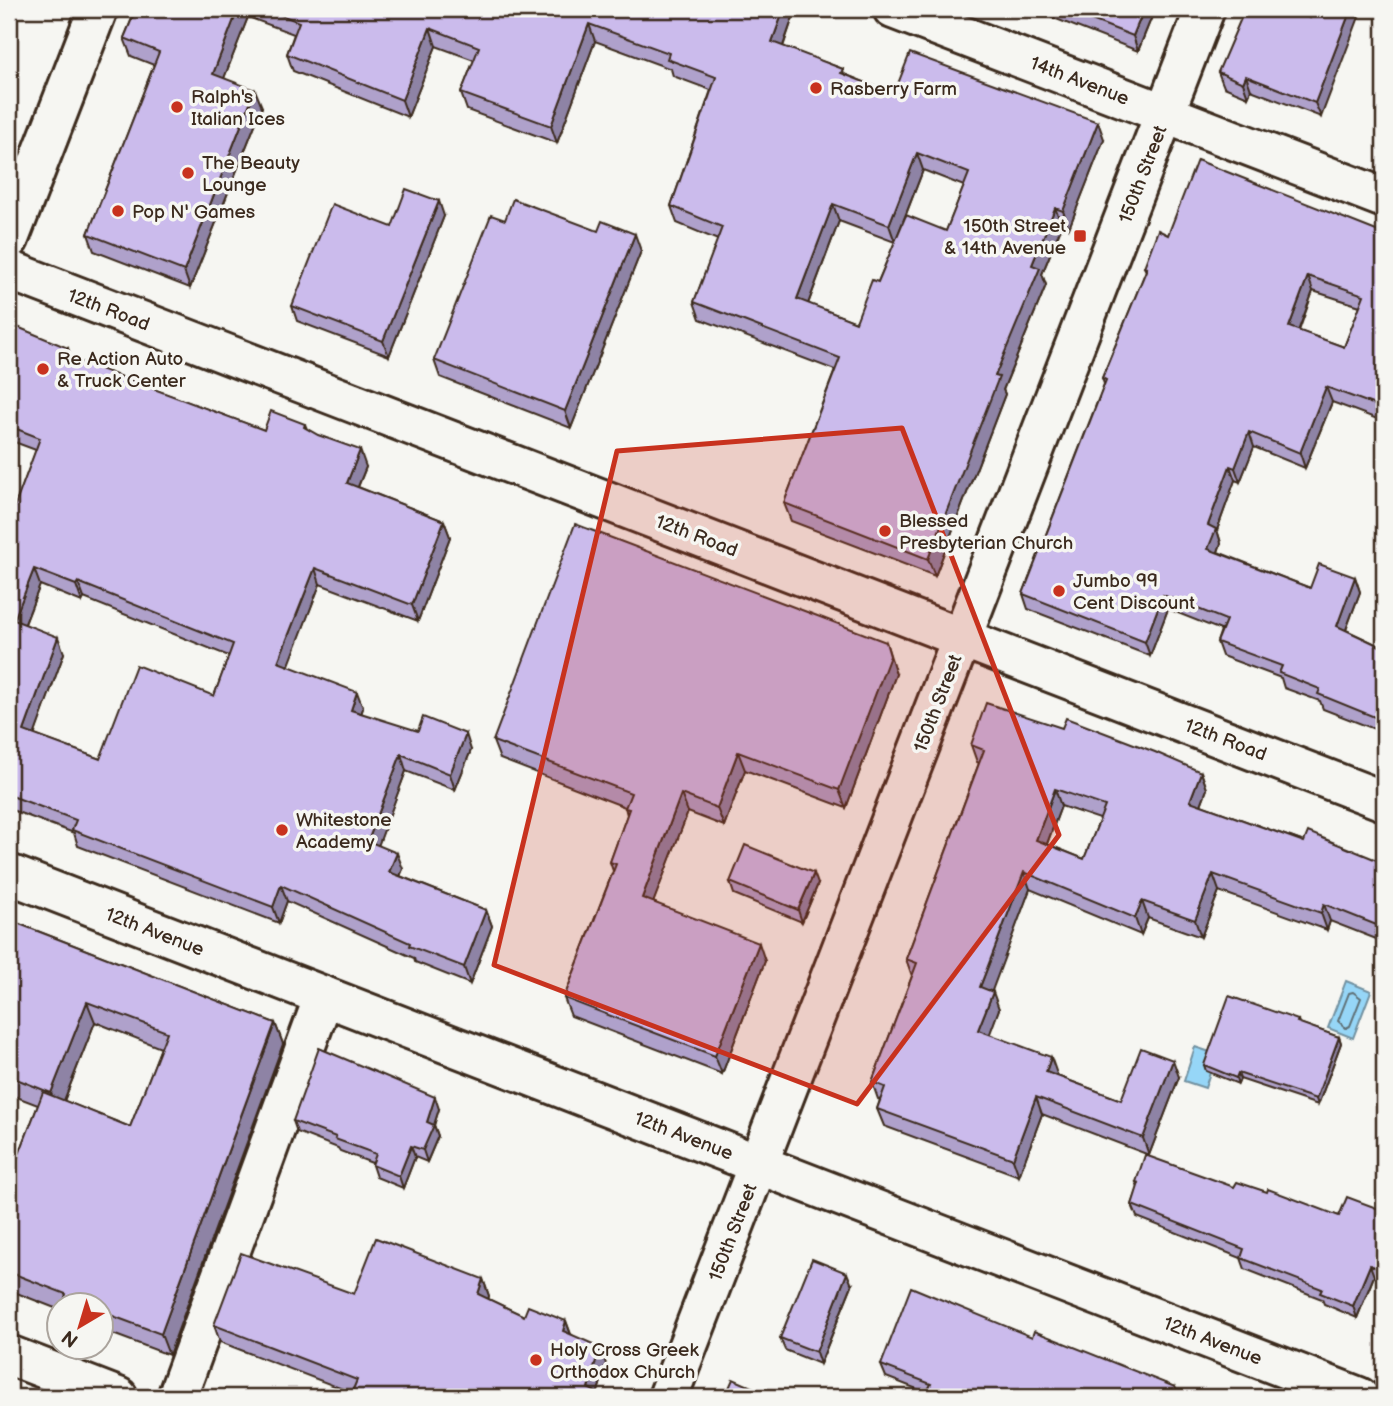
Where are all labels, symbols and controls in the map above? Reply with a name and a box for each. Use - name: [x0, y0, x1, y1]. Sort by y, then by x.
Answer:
- street label: 14th Avenue: [1027, 52, 1132, 111]
- place label: Rasberry Farm: [830, 78, 957, 101]
- marker: Rasberry Farm: [808, 80, 824, 96]
- place label: Ralph's Italian Ices: [191, 86, 285, 131]
- marker: Ralph's Italian Ices: [169, 99, 185, 115]
- street label: 150th Street: [1114, 122, 1173, 227]
- place label: The Beauty Lounge: [202, 152, 300, 197]
- marker: The Beauty Lounge: [180, 165, 196, 181]
- place label: Pop N' Games: [132, 201, 255, 224]
- marker: Pop N' Games: [110, 203, 126, 219]
- place label: 150th Street & 14th Avenue: [944, 215, 1066, 260]
- marker: 150th Street & 14th Avenue: [1072, 228, 1088, 244]
- street label: 12th Road: [64, 284, 153, 337]
- place label: Re Action Auto & Truck Center: [57, 348, 187, 393]
- marker: Re Action Auto & Truck Center: [35, 361, 51, 377]
- street label: 12th Road: [652, 510, 741, 563]
- place label: Blessed Presbyterian Church: [899, 510, 1073, 555]
- marker: Blessed Presbyterian Church: [877, 523, 893, 539]
- place label: Jumbo 99 Cent Discount: [1073, 570, 1195, 615]
- marker: Jumbo 99 Cent Discount: [1051, 583, 1067, 599]
- street label: 150th Street: [909, 651, 968, 756]
- street label: 12th Road: [1181, 714, 1270, 767]
- place label: Whitestone Academy: [296, 809, 392, 854]
- marker: Whitestone Academy: [274, 822, 290, 838]
- street label: 12th Avenue: [102, 903, 207, 962]
- street label: 12th Avenue: [631, 1107, 736, 1166]
- street label: 150th Street: [704, 1180, 763, 1285]
- north arrow: [46, 1290, 116, 1360]
- street label: 12th Avenue: [1160, 1312, 1265, 1371]
- text: N: [58, 1325, 83, 1352]
- place label: Holy Cross Greek Orthodox Church: [550, 1339, 699, 1384]
- marker: Holy Cross Greek Orthodox Church: [528, 1352, 544, 1368]

